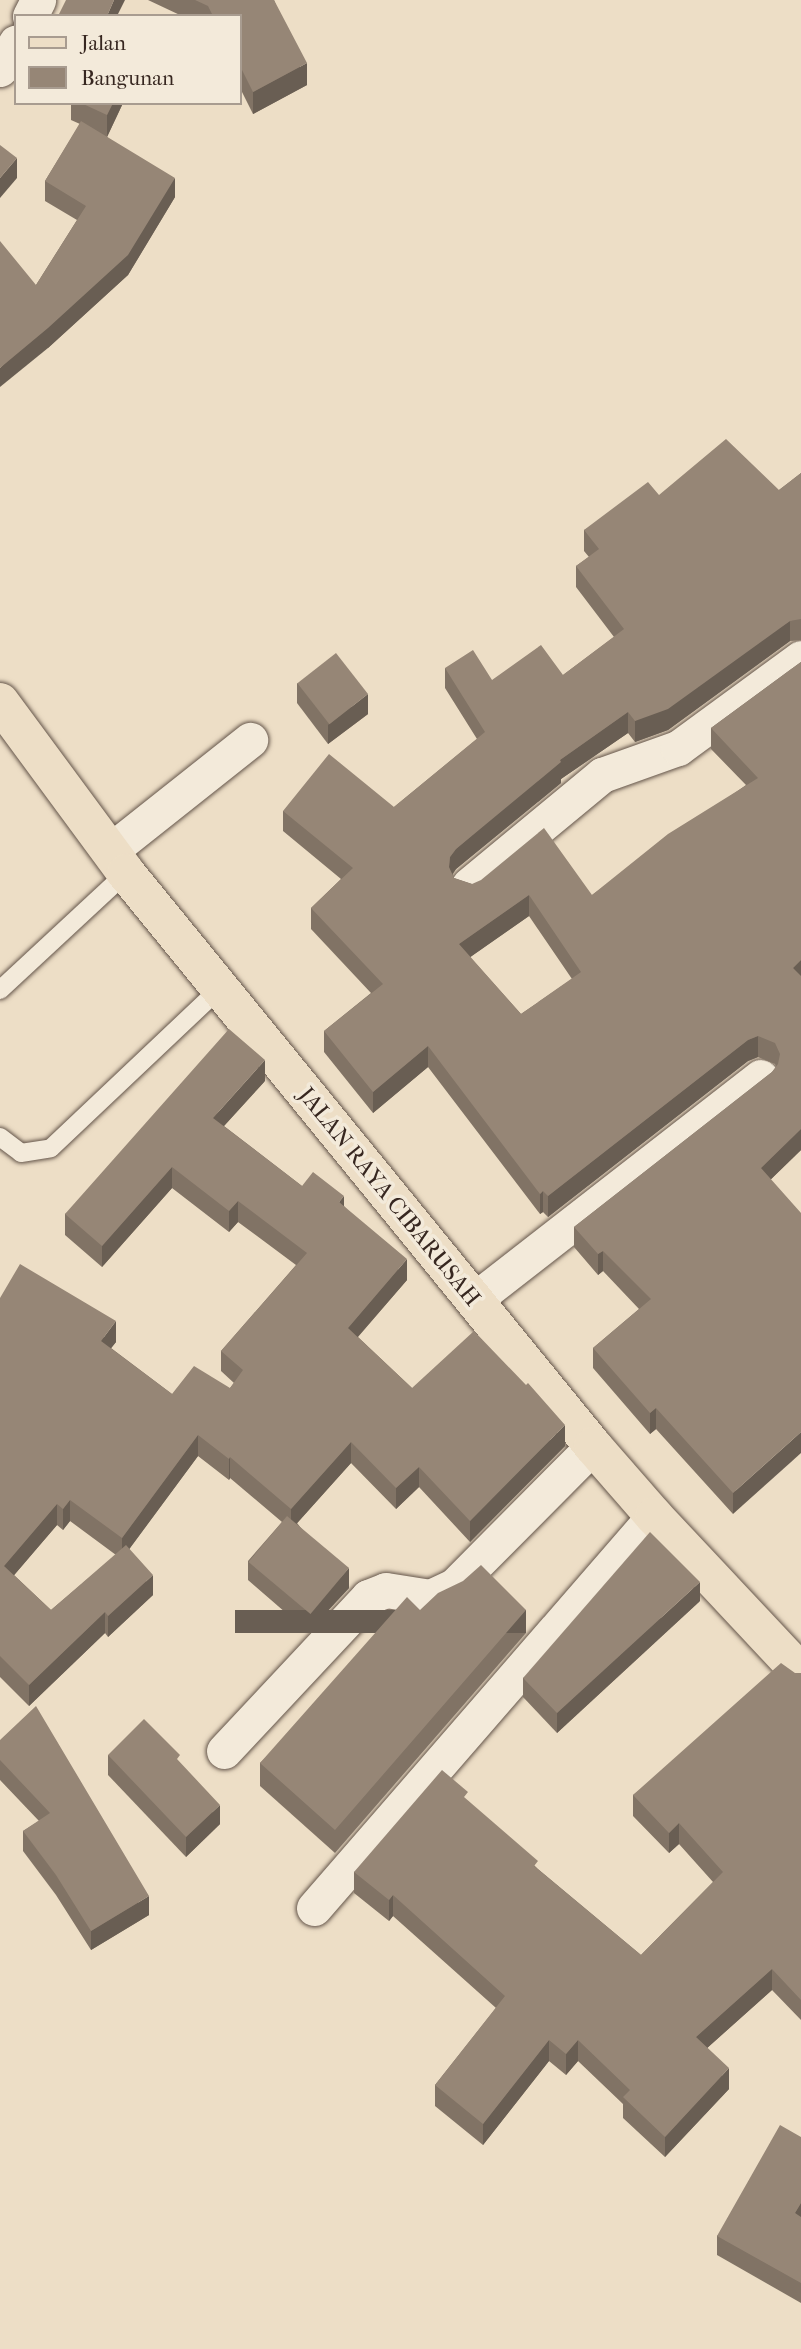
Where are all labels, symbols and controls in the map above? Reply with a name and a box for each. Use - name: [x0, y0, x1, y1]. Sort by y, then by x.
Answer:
- legend: [14, 14, 242, 105]
- text: Jalan: [81, 31, 126, 55]
- text: Bangunan: [81, 66, 174, 90]
- street label: JALAN RAYA CIBARUSAH: [292, 1082, 486, 1312]

